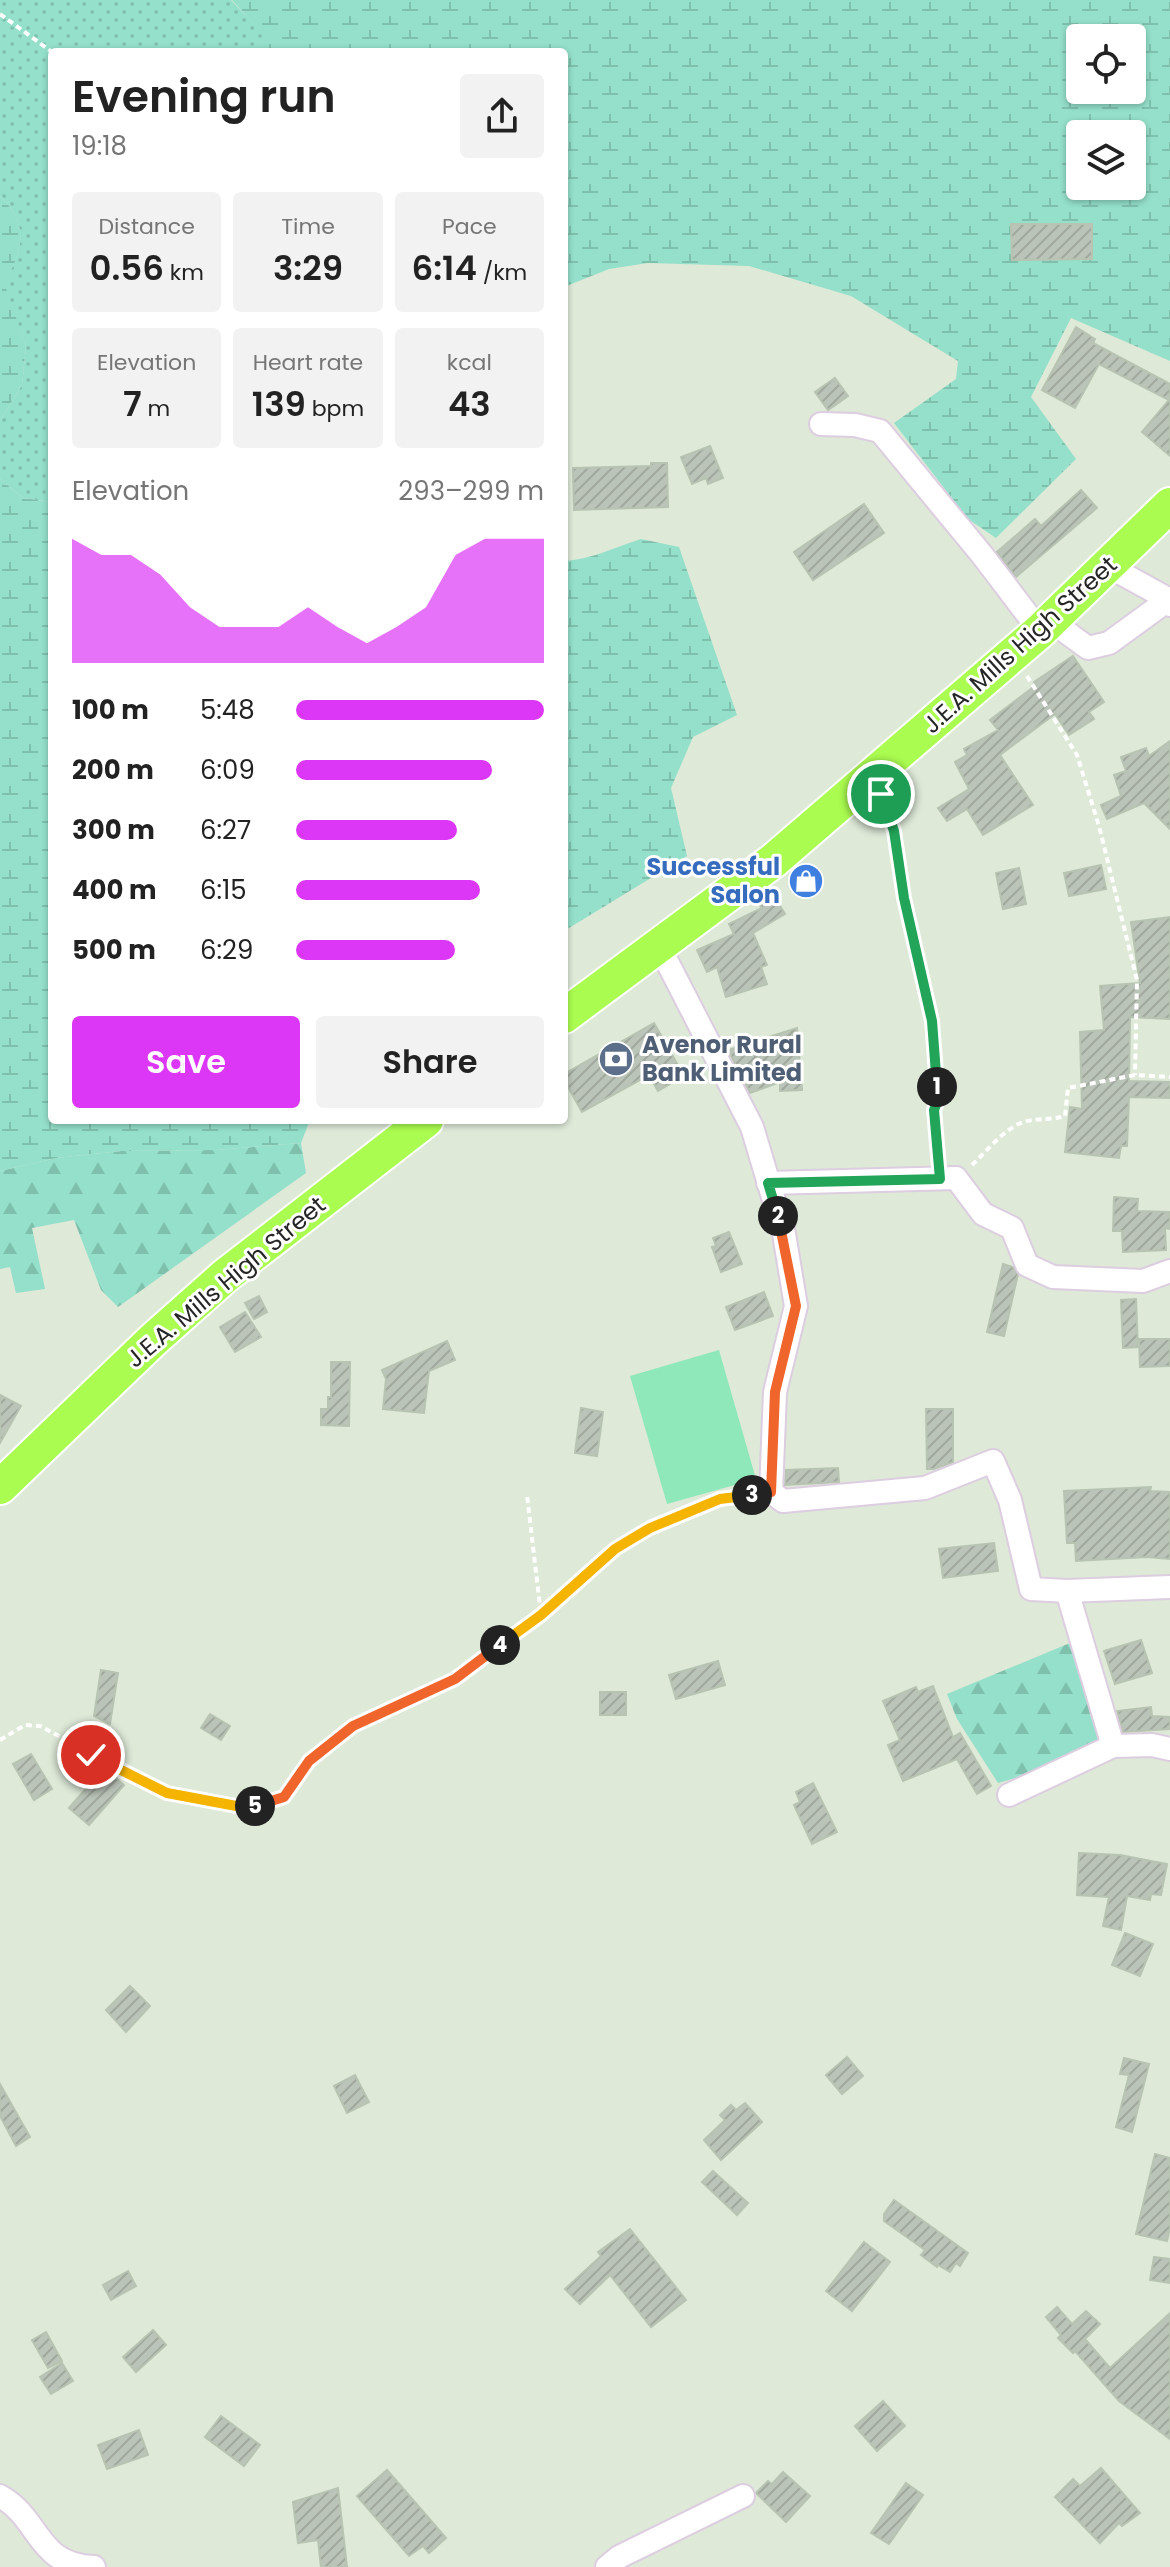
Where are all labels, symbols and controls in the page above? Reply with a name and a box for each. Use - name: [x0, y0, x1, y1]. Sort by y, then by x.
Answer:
- map controls: [1066, 24, 1146, 200]
- button: locate: [1066, 24, 1146, 104]
- text: Evening run: [72, 66, 336, 127]
- button: share: [460, 74, 544, 158]
- button: layers: [1066, 120, 1146, 200]
- text: 19:18: [72, 128, 127, 164]
- text: Distance: [98, 211, 195, 242]
- text: Time: [281, 211, 335, 242]
- text: Pace: [442, 211, 497, 242]
- text: 0.56: [89, 244, 164, 292]
- text: 3:29: [273, 244, 343, 292]
- text: 6:14: [411, 244, 477, 292]
- text: km: [164, 257, 204, 288]
- text: /km: [477, 257, 527, 288]
- text: Elevation: [97, 347, 196, 378]
- text: Heart rate: [253, 347, 363, 378]
- text: kcal: [447, 347, 492, 378]
- text: 7: [123, 380, 142, 428]
- text: 139: [252, 380, 306, 428]
- text: 43: [448, 380, 491, 428]
- text: m: [142, 393, 170, 424]
- text: bpm: [306, 393, 364, 424]
- text: Elevation: [72, 473, 189, 509]
- text: 293–299 m: [398, 473, 544, 509]
- street label: J.E.A. Mills High Street: [915, 548, 1124, 741]
- text: 100 m: [72, 692, 149, 728]
- text: 5:48: [200, 692, 255, 728]
- text: 200 m: [72, 752, 154, 788]
- text: 6:09: [200, 752, 255, 788]
- pin: [847, 760, 915, 828]
- icon: arrive: [859, 772, 903, 816]
- text: 300 m: [72, 812, 155, 848]
- text: 6:27: [200, 812, 251, 848]
- place label: Successful Salon: [647, 850, 780, 911]
- shop icon: Successful Salon: [787, 862, 825, 900]
- text: 400 m: [72, 872, 157, 908]
- text: 6:15: [200, 872, 247, 908]
- text: 500 m: [72, 932, 156, 968]
- text: 6:29: [200, 932, 253, 968]
- button: Save: [72, 1016, 300, 1108]
- button: Share: [316, 1016, 544, 1108]
- place label: Avenor Rural Bank Limited: [642, 1028, 802, 1089]
- bank icon: Avenor Rural Bank Limited: [597, 1040, 635, 1078]
- pin: 1: [917, 1067, 957, 1107]
- text: 1: [933, 1071, 941, 1102]
- street label: J.E.A. Mills High Street: [119, 1188, 332, 1375]
- pin: 2: [758, 1196, 798, 1236]
- text: 2: [772, 1200, 784, 1231]
- pin: 3: [732, 1475, 772, 1515]
- text: 3: [745, 1479, 759, 1510]
- pin: 4: [480, 1625, 520, 1665]
- text: 4: [493, 1629, 507, 1660]
- pin: [57, 1721, 125, 1789]
- icon: check: [69, 1733, 113, 1777]
- pin: 5: [235, 1786, 275, 1826]
- text: 5: [248, 1790, 262, 1821]

